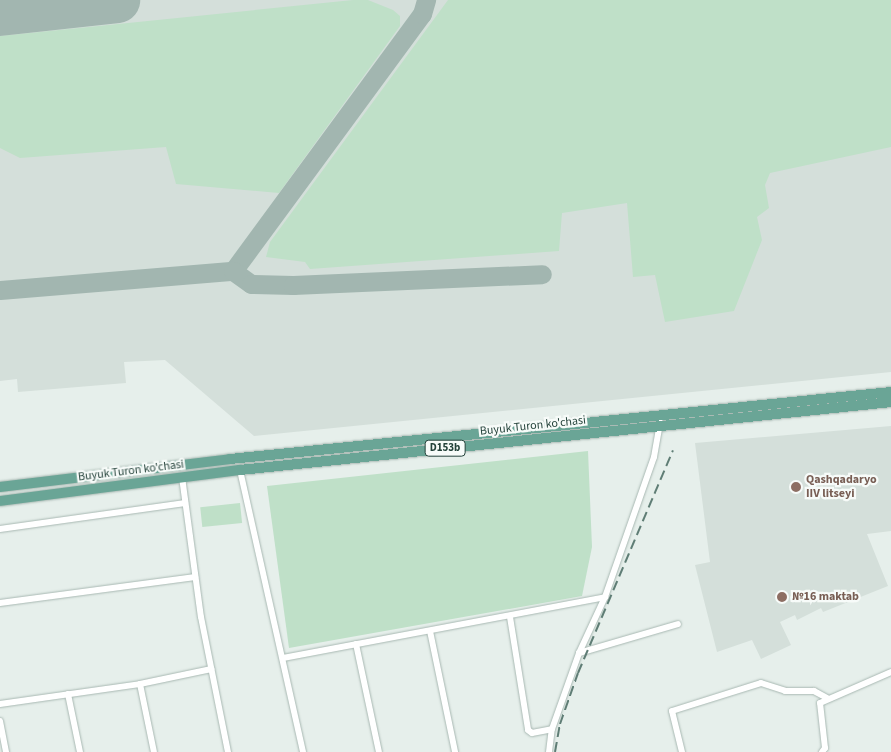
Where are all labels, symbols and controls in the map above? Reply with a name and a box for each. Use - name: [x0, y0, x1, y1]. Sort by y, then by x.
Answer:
- street label: Buyuk Turon ko'chasi: [479, 413, 587, 439]
- road number: D153b: [424, 439, 466, 456]
- street label: Buyuk Turon ko'chasi: [77, 457, 185, 485]
- place label: Qashqadaryo IIV litseyi: [806, 473, 877, 501]
- marker: Qashqadaryo IIV litseyi: [790, 481, 802, 493]
- place label: №16 maktab: [792, 590, 859, 604]
- marker: №16 maktab: [776, 591, 788, 603]

